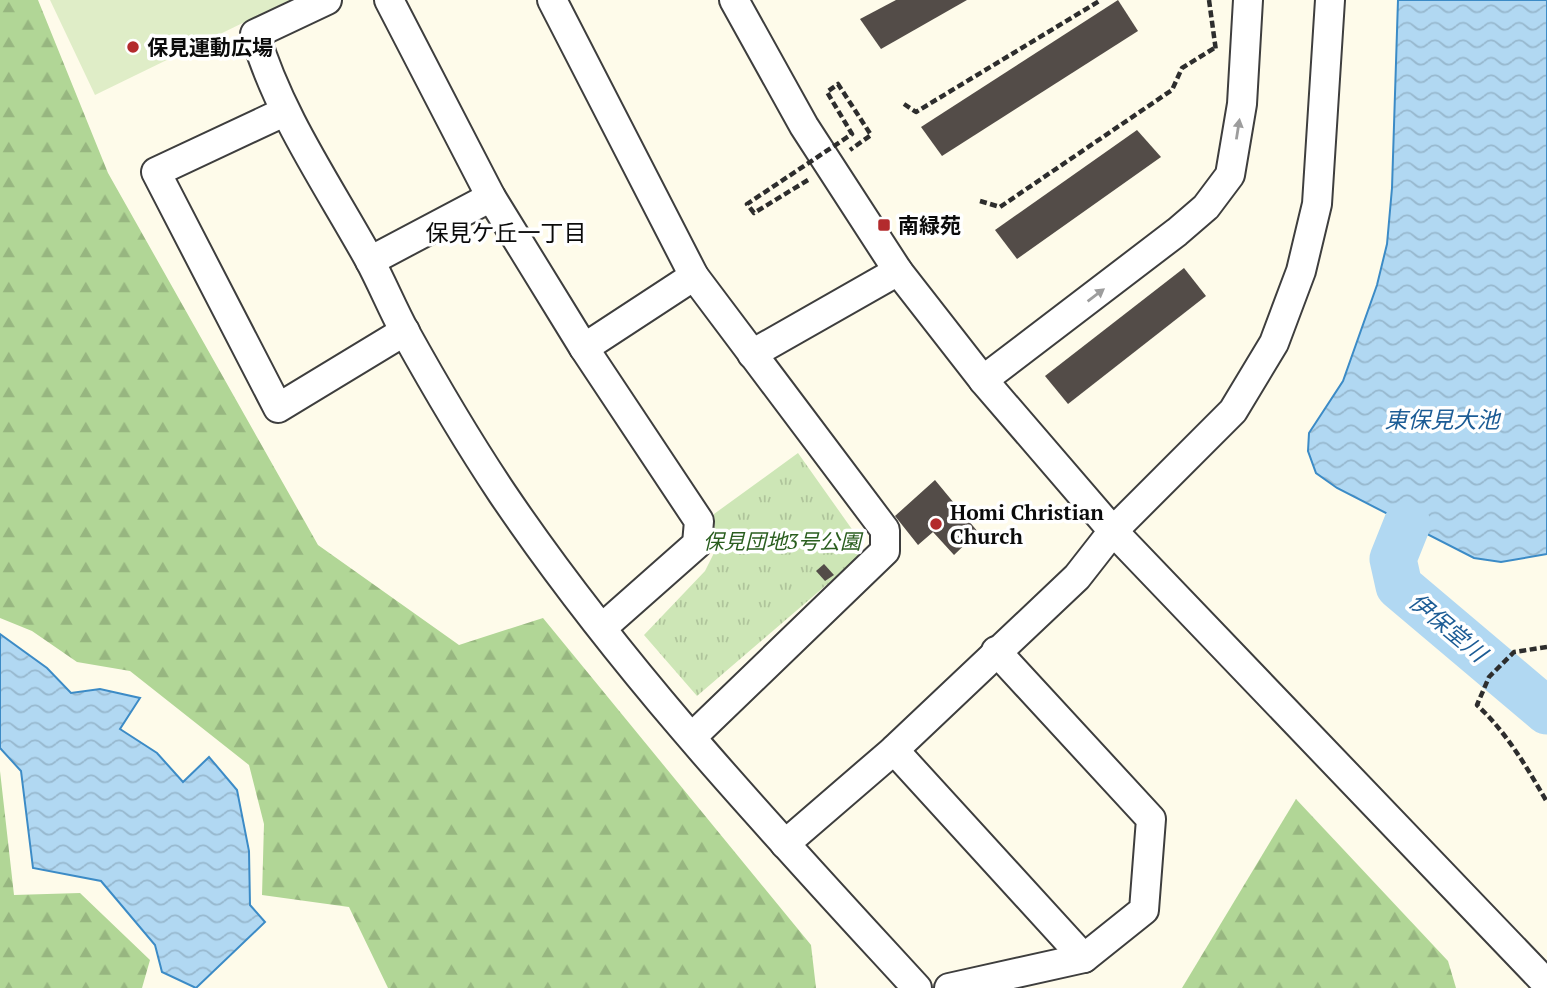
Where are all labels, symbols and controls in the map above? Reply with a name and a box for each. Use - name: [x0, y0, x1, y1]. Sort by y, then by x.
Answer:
- place label: 保見運動広場: [147, 33, 273, 61]
- marker: 保見運動広場: [125, 39, 141, 55]
- one-way arrow: [1233, 118, 1244, 140]
- place label: 南緑苑: [898, 211, 961, 239]
- district label: 保見ケ丘一丁目: [426, 217, 587, 248]
- marker: 南緑苑: [876, 217, 892, 233]
- one-way arrow: [1087, 288, 1105, 302]
- water label: 東保見大池: [1385, 404, 1502, 435]
- place label: Homi Christian Church: [950, 498, 1104, 550]
- marker: Homi Christian Church: [928, 516, 944, 532]
- park label: 保見団地3号公園: [703, 527, 864, 555]
- water label: 伊保堂川: [1403, 586, 1495, 670]

